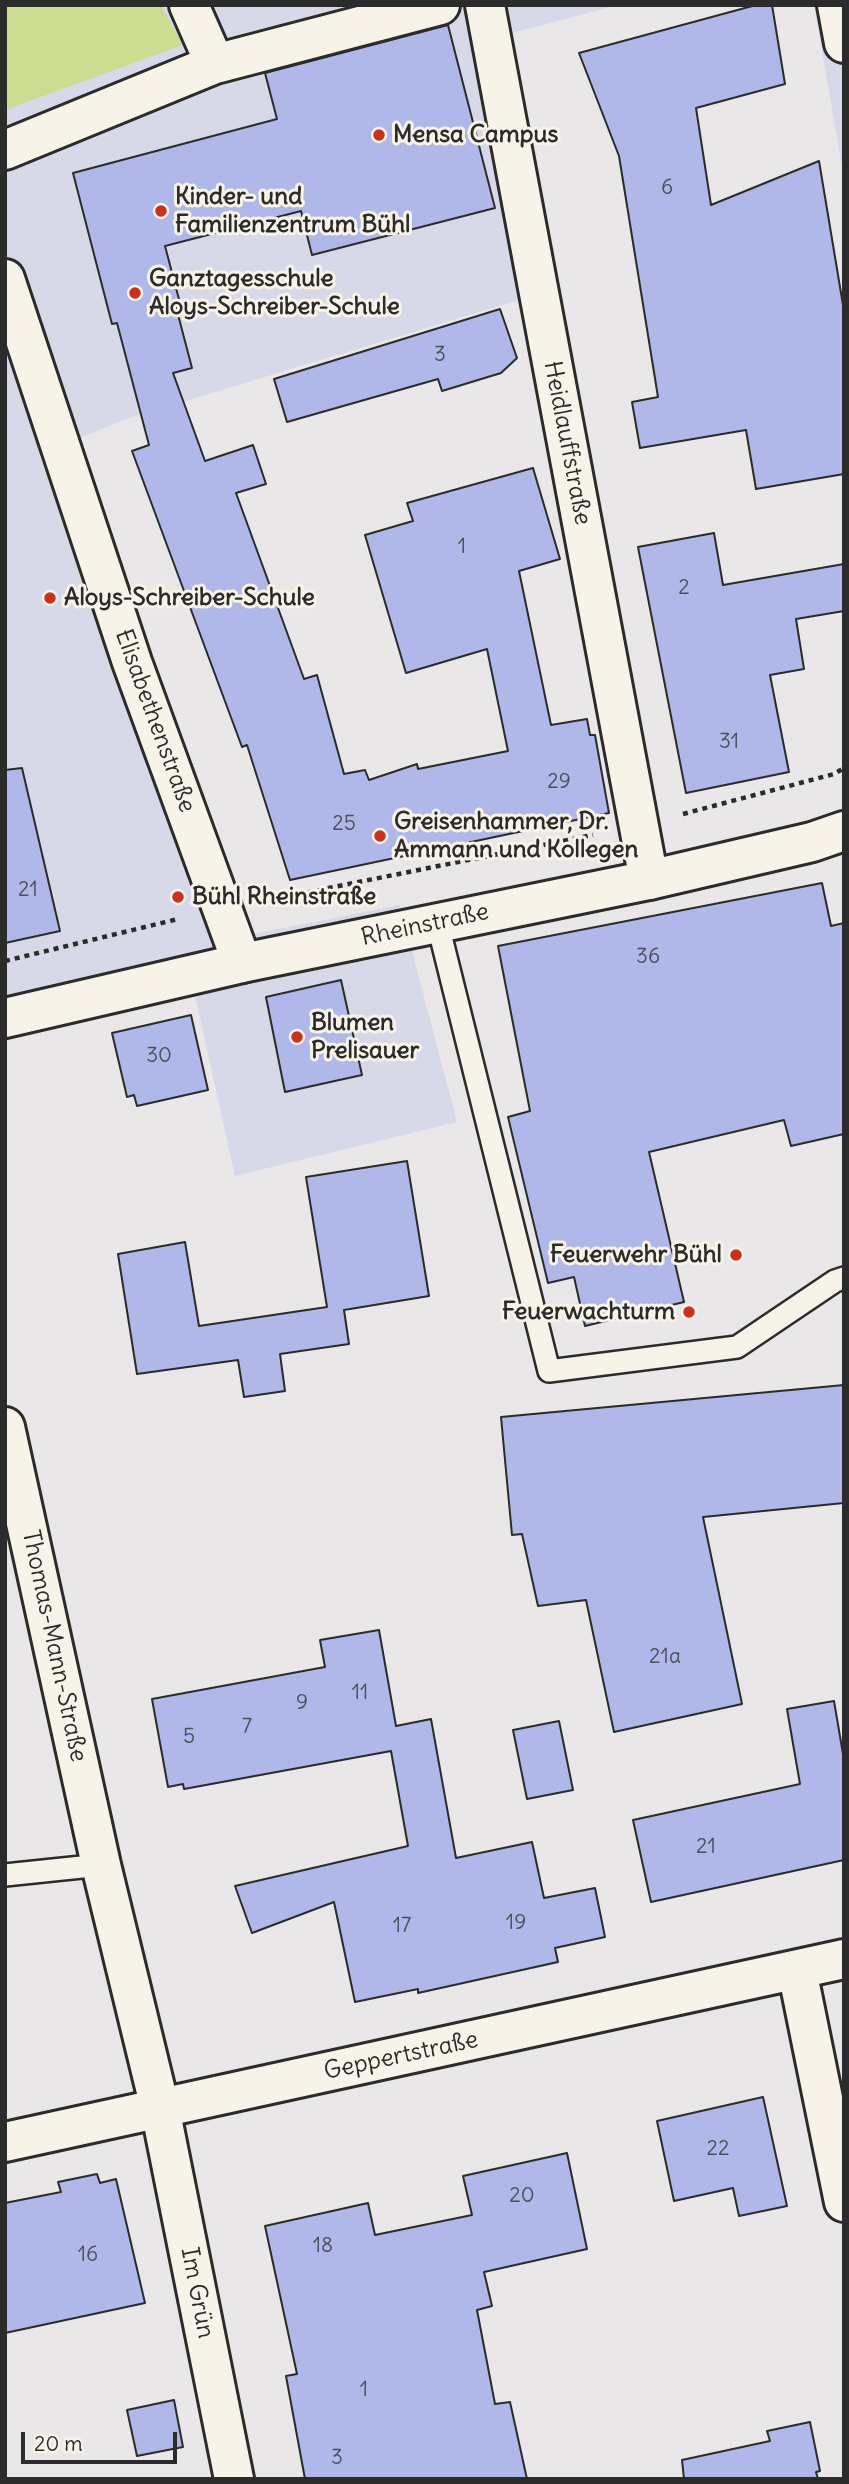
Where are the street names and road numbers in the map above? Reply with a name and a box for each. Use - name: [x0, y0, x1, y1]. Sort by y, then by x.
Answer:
- street label: Heidlauffstraße: [537, 359, 597, 527]
- street label: Elisabethenstraße: [109, 626, 201, 816]
- street label: Rheinstraße: [359, 897, 491, 953]
- street label: Thomas-Mann-Straße: [15, 1528, 93, 1764]
- street label: Geppertstraße: [321, 2026, 481, 2086]
- street label: Im Grün: [174, 2245, 220, 2341]

